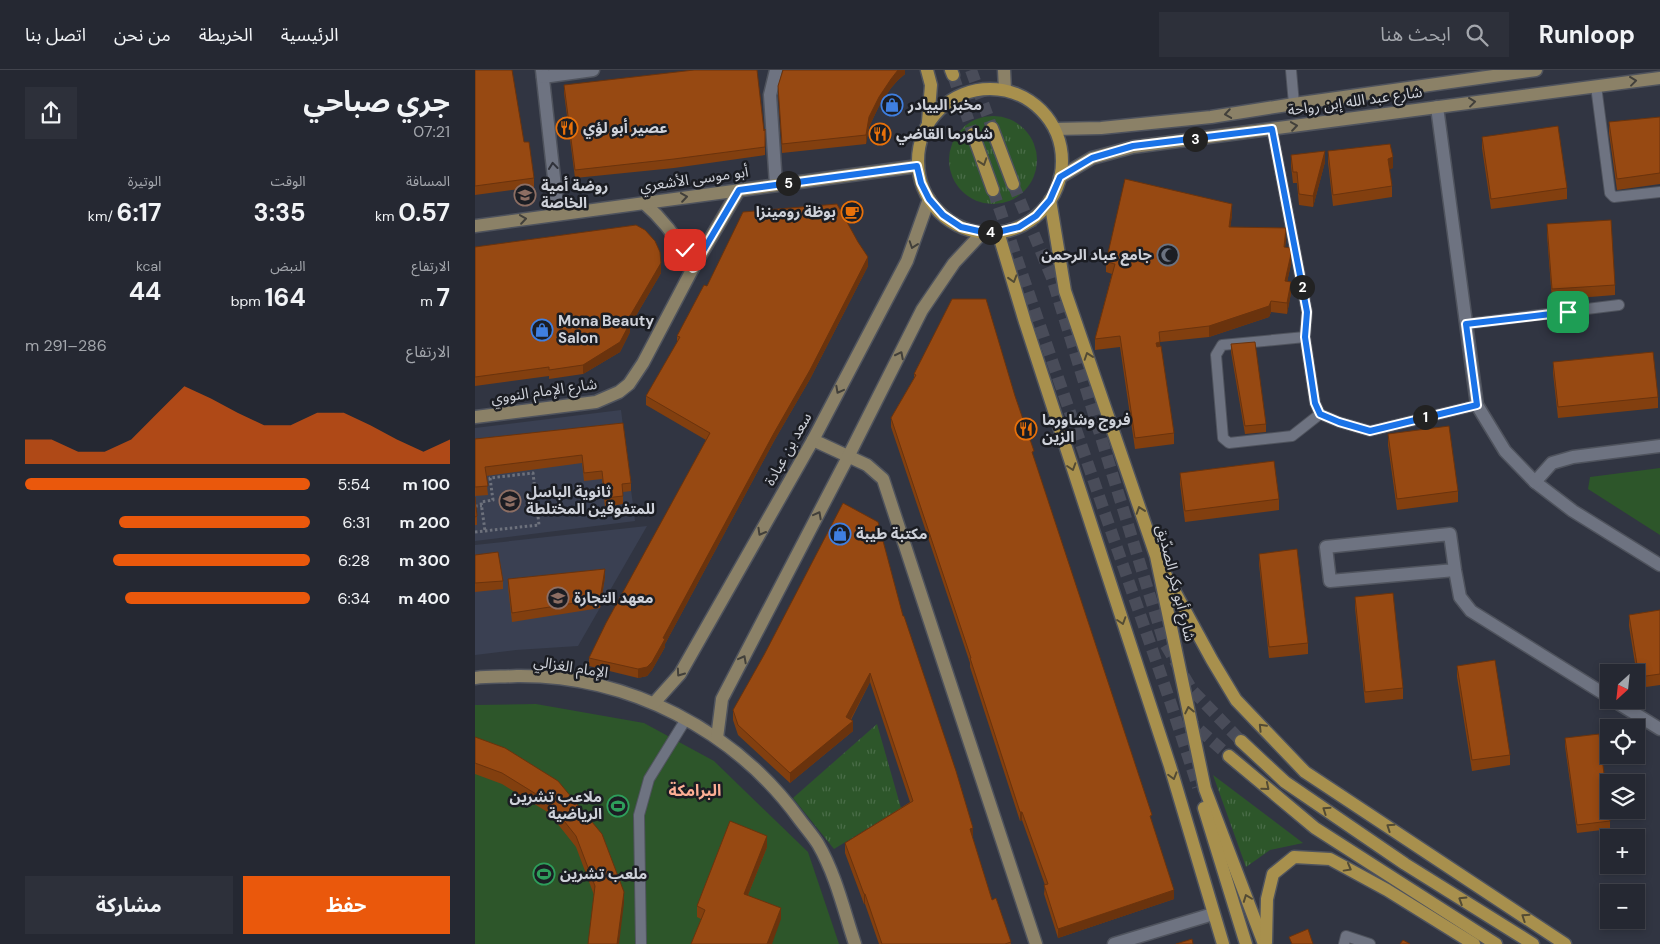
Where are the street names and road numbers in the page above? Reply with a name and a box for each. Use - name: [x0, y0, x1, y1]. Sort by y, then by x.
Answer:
- street label: شارع عبد الله إبن رواحة: [1286, 82, 1424, 122]
- street label: أبو موسى الأشعري: [638, 161, 750, 198]
- street label: شارع الإمام النووي: [490, 374, 599, 410]
- street label: سعد بن عبادة: [760, 409, 816, 489]
- street label: شارع أبو بكر الصدّيق: [1150, 522, 1200, 644]
- street label: الإمام الغزالي: [532, 651, 610, 684]

